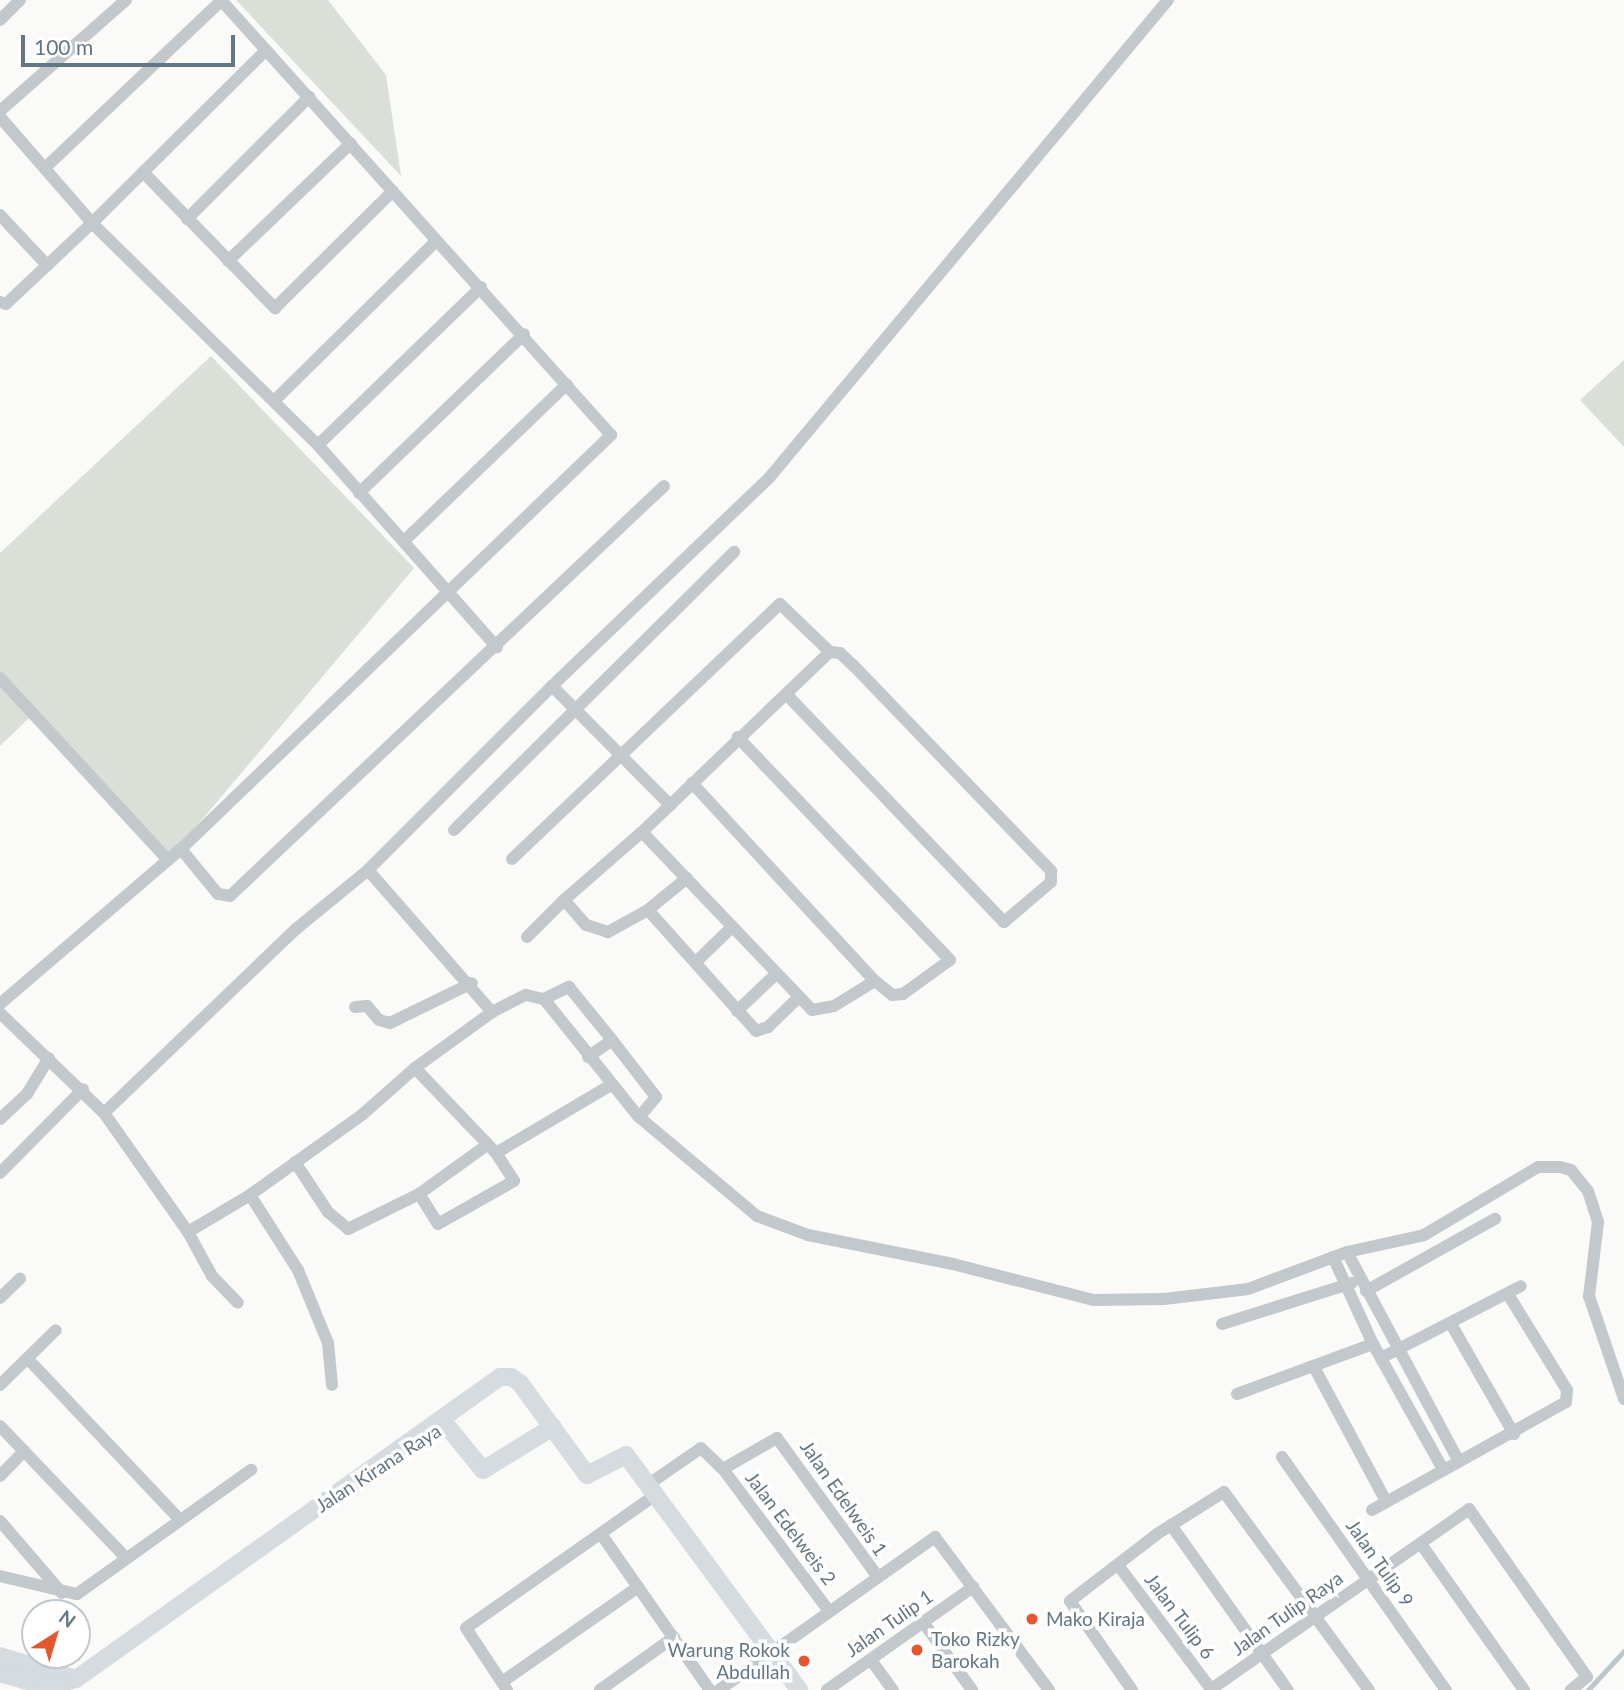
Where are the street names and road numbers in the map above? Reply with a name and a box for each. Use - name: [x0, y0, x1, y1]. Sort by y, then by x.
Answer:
- street label: Jalan Kirana Raya: [311, 1419, 445, 1517]
- street label: Jalan Edelweis 1: [796, 1436, 892, 1560]
- street label: Jalan Edelweis 2: [741, 1467, 841, 1589]
- street label: Jalan Tulip 9: [1341, 1515, 1419, 1611]
- street label: Jalan Tulip Raya: [1227, 1566, 1347, 1660]
- street label: Jalan Tulip 6: [1140, 1568, 1220, 1664]
- street label: Jalan Tulip 1: [841, 1584, 937, 1662]

